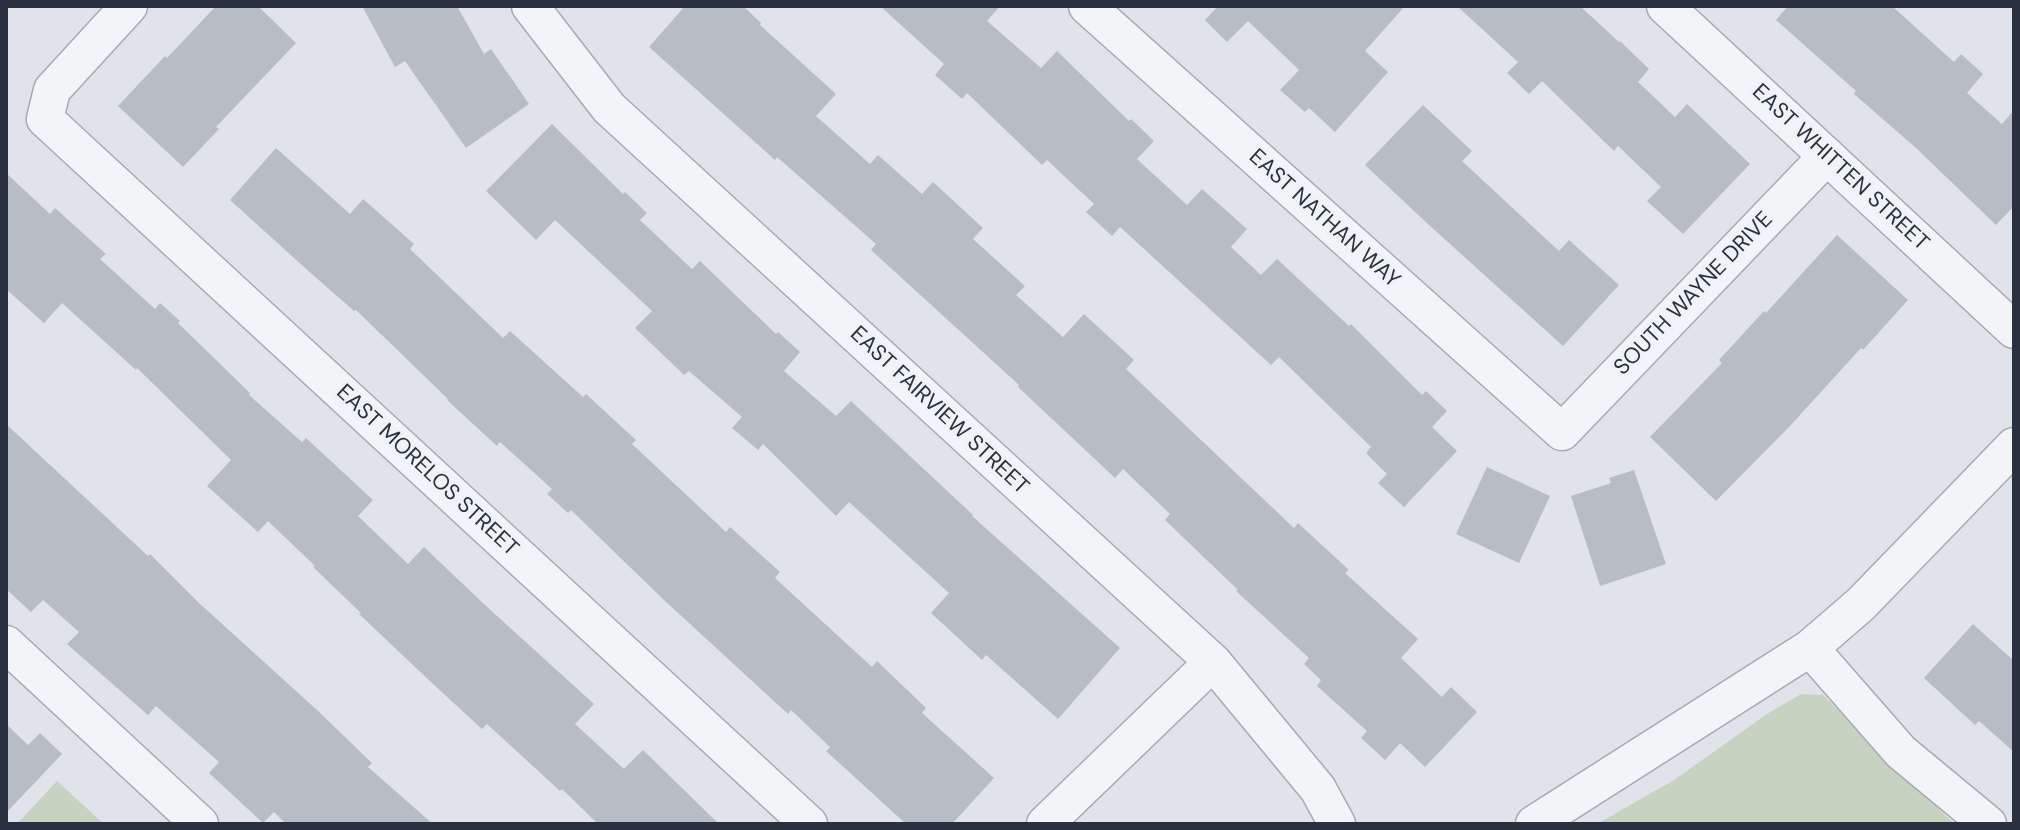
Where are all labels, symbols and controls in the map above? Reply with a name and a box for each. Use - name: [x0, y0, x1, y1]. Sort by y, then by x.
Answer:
- street label: EAST WHITTEN STREET: [1746, 79, 1934, 257]
- street label: EAST NATHAN WAY: [1243, 144, 1405, 294]
- street label: SOUTH WAYNE DRIVE: [1609, 207, 1779, 381]
- street label: EAST FAIRVIEW STREET: [844, 321, 1034, 501]
- street label: EAST MORELOS STREET: [330, 380, 524, 562]

